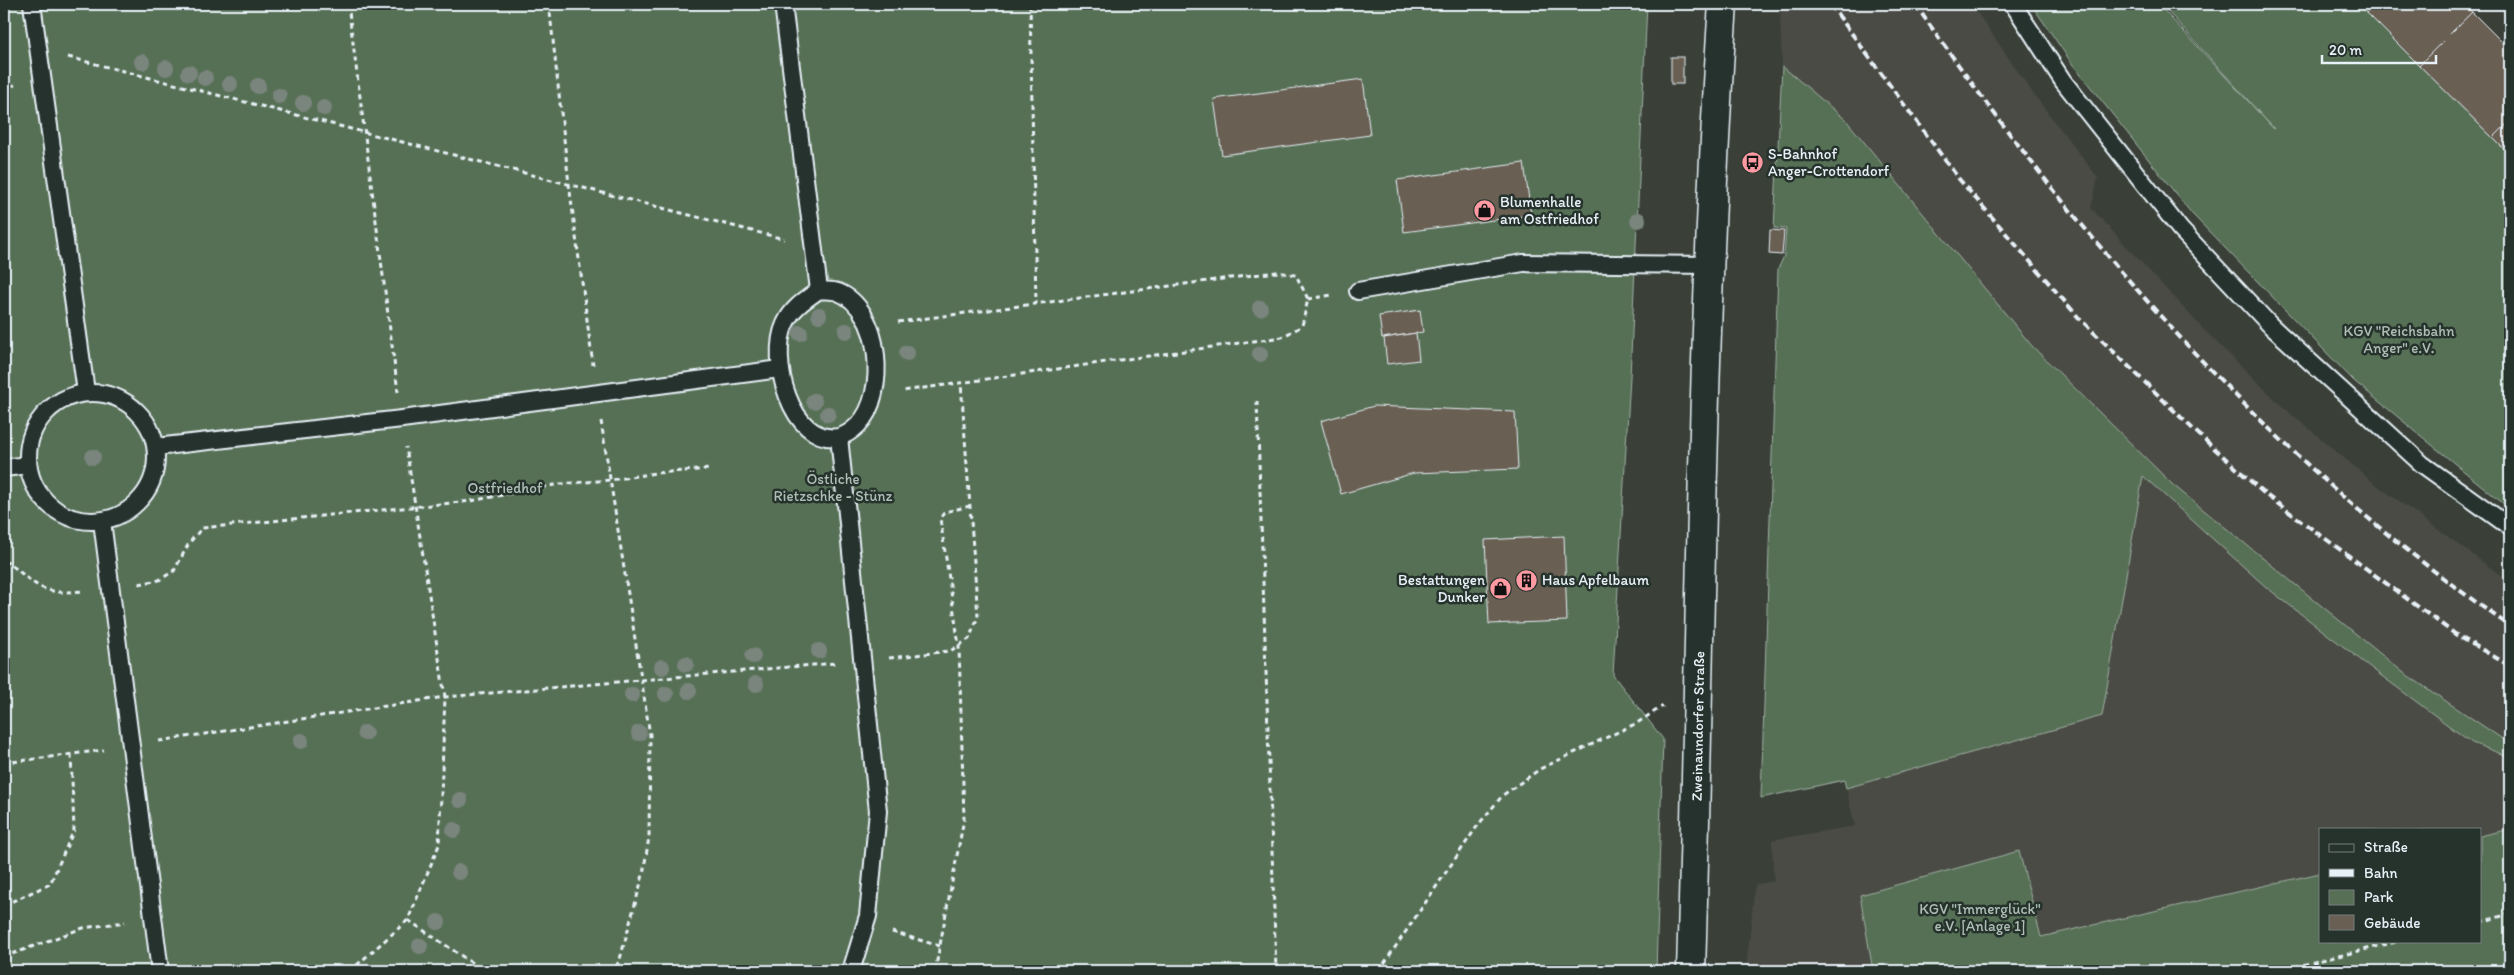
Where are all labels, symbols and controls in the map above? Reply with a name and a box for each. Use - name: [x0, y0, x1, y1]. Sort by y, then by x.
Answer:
- scale bar: [2322, 32, 2435, 64]
- text: 20 m: [2329, 41, 2363, 59]
- place label: S-Bahnhof Anger-Crottendorf: [1768, 145, 1890, 180]
- bus stop icon: S-Bahnhof Anger-Crottendorf: [1740, 151, 1764, 175]
- place label: Blumenhalle am Ostfriedhof: [1500, 193, 1599, 228]
- shop icon: Blumenhalle am Ostfriedhof: [1472, 199, 1496, 223]
- park label: KGV "Reichsbahn Anger" e.V.: [2344, 322, 2455, 357]
- park label: Östliche Rietzschke - Stünz: [774, 470, 893, 505]
- park label: Ostfriedhof: [467, 479, 543, 497]
- building icon: Haus Apfelbaum: [1514, 568, 1538, 592]
- place label: Bestattungen Dunker: [1398, 571, 1485, 606]
- place label: Haus Apfelbaum: [1542, 571, 1649, 589]
- shop icon: Bestattungen Dunker: [1489, 577, 1513, 601]
- street label: Zweinaundorfer Straße: [1688, 651, 1708, 801]
- legend: [2319, 828, 2482, 942]
- text: Straße: [2364, 838, 2408, 856]
- text: Bahn: [2364, 864, 2398, 882]
- text: Park: [2364, 888, 2394, 906]
- park label: KGV "Immerglück" e.V. [Anlage 1]: [1919, 900, 2041, 935]
- text: Gebäude: [2364, 914, 2421, 932]

